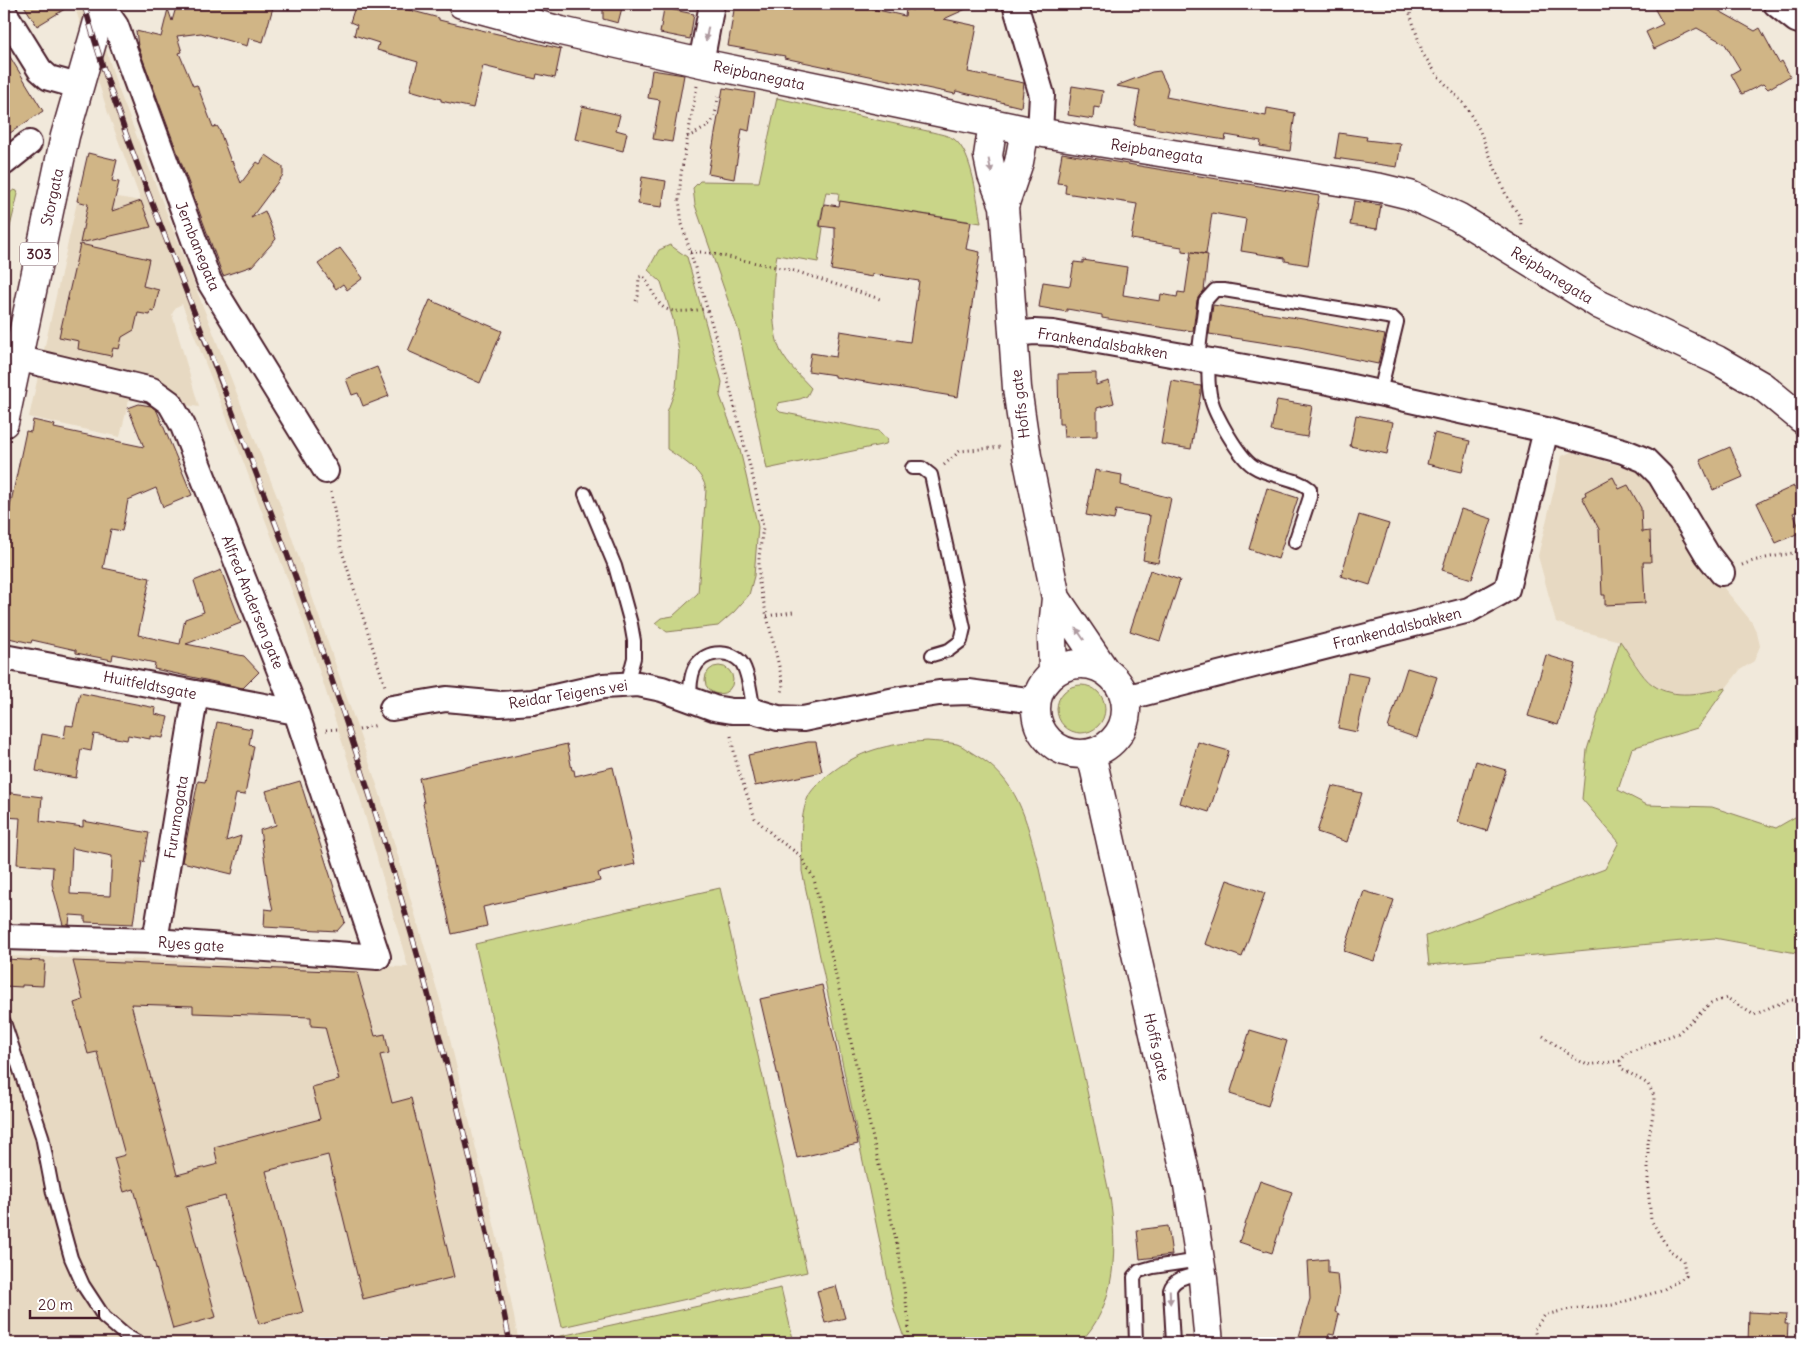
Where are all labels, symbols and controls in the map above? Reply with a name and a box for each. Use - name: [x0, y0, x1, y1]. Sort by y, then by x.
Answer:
- one-way arrow: [703, 26, 711, 41]
- street label: Reipbanegata: [711, 56, 807, 94]
- street label: Reipbanegata: [1109, 134, 1205, 168]
- one-way arrow: [986, 158, 994, 173]
- street label: Storgata: [37, 166, 67, 227]
- street label: Jernbanegata: [171, 199, 225, 294]
- road number: 303: [20, 242, 58, 266]
- street label: Reipbanegata: [1507, 242, 1597, 308]
- street label: Frankendalsbakken: [1036, 323, 1170, 363]
- street label: Hoffs gate: [1006, 368, 1034, 440]
- street label: Alfred Andersen gate: [218, 532, 288, 672]
- street label: Frankendalsbakken: [1331, 603, 1464, 653]
- one-way arrow: [1075, 627, 1085, 641]
- street label: Huitfeldtsgate: [102, 667, 198, 703]
- street label: Reidar Teigens vei: [507, 675, 629, 713]
- street label: Furumogata: [160, 774, 192, 860]
- street label: Ryes gate: [157, 932, 225, 956]
- street label: Hoffs gate: [1140, 1011, 1174, 1083]
- scale bar: [30, 1287, 99, 1319]
- one-way arrow: [1167, 1289, 1175, 1305]
- text: 20 m: [38, 1295, 73, 1314]

